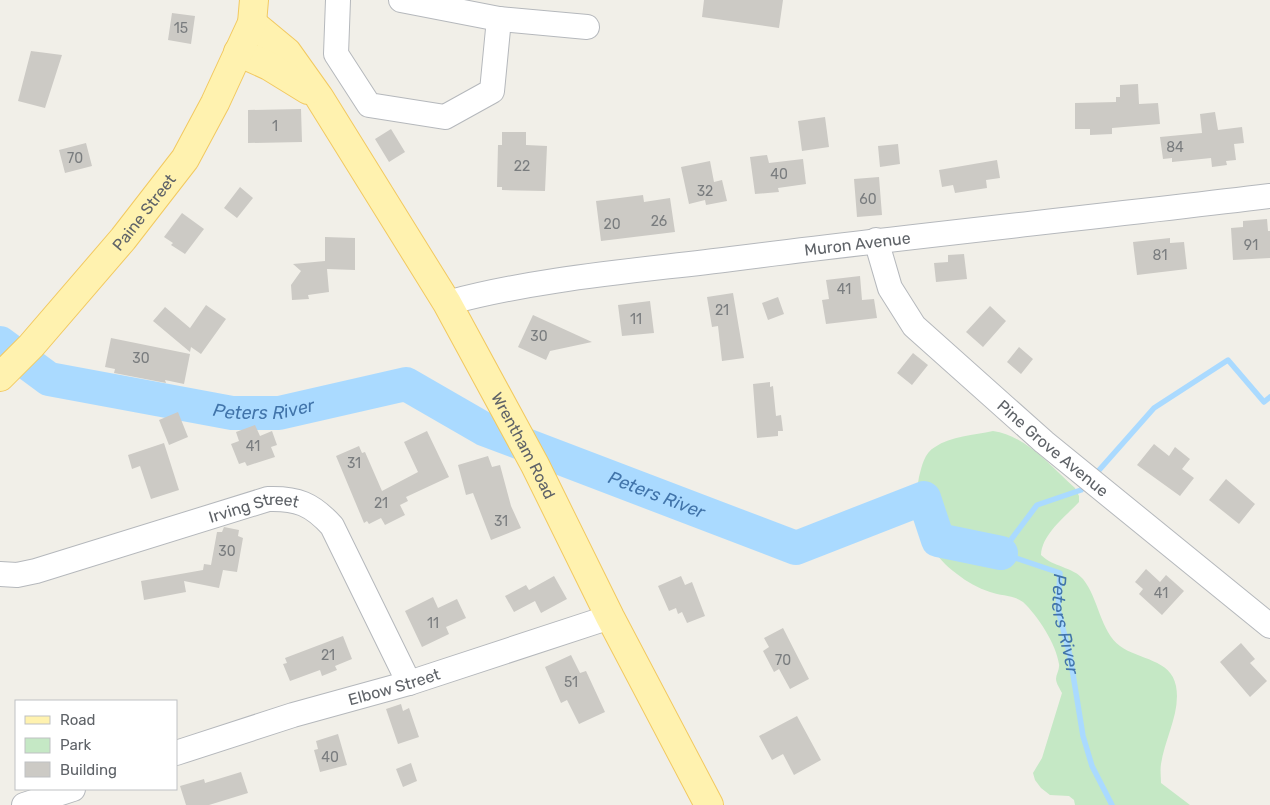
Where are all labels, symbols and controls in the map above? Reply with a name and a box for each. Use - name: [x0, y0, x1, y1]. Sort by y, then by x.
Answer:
- house number: 15: [174, 20, 188, 37]
- house number: 1: [272, 118, 278, 135]
- house number: 84: [1166, 139, 1184, 156]
- house number: 70: [67, 150, 83, 167]
- house number: 22: [514, 158, 530, 175]
- house number: 40: [770, 166, 788, 183]
- street label: Paine Street: [108, 170, 180, 254]
- house number: 32: [697, 183, 713, 200]
- house number: 60: [859, 191, 877, 208]
- house number: 26: [651, 213, 667, 230]
- house number: 20: [603, 216, 621, 233]
- street label: Muron Avenue: [803, 228, 912, 260]
- house number: 91: [1244, 237, 1258, 254]
- house number: 81: [1153, 247, 1167, 264]
- house number: 41: [837, 281, 851, 298]
- house number: 21: [715, 302, 729, 319]
- house number: 11: [630, 311, 642, 328]
- house number: 30: [530, 328, 548, 345]
- house number: 30: [132, 350, 150, 367]
- street label: Wrentham Road: [487, 389, 559, 502]
- water label: Peters River: [211, 394, 318, 424]
- street label: Pine Grove Avenue: [993, 396, 1112, 501]
- house number: 41: [246, 438, 260, 455]
- house number: 31: [347, 455, 361, 472]
- water label: Peters River: [605, 466, 709, 524]
- street label: Irving Street: [206, 490, 301, 527]
- house number: 21: [374, 495, 388, 512]
- house number: 31: [494, 513, 508, 530]
- house number: 30: [218, 543, 236, 560]
- water label: Peters River: [1047, 573, 1084, 677]
- house number: 41: [1154, 585, 1168, 602]
- house number: 11: [427, 615, 439, 632]
- house number: 21: [321, 647, 335, 664]
- house number: 70: [775, 652, 791, 669]
- street label: Elbow Street: [346, 664, 443, 709]
- house number: 51: [564, 674, 578, 691]
- legend: [15, 700, 178, 790]
- text: Road: [60, 711, 96, 729]
- text: Park: [60, 736, 91, 754]
- house number: 40: [321, 749, 339, 766]
- text: Building: [60, 761, 117, 779]

